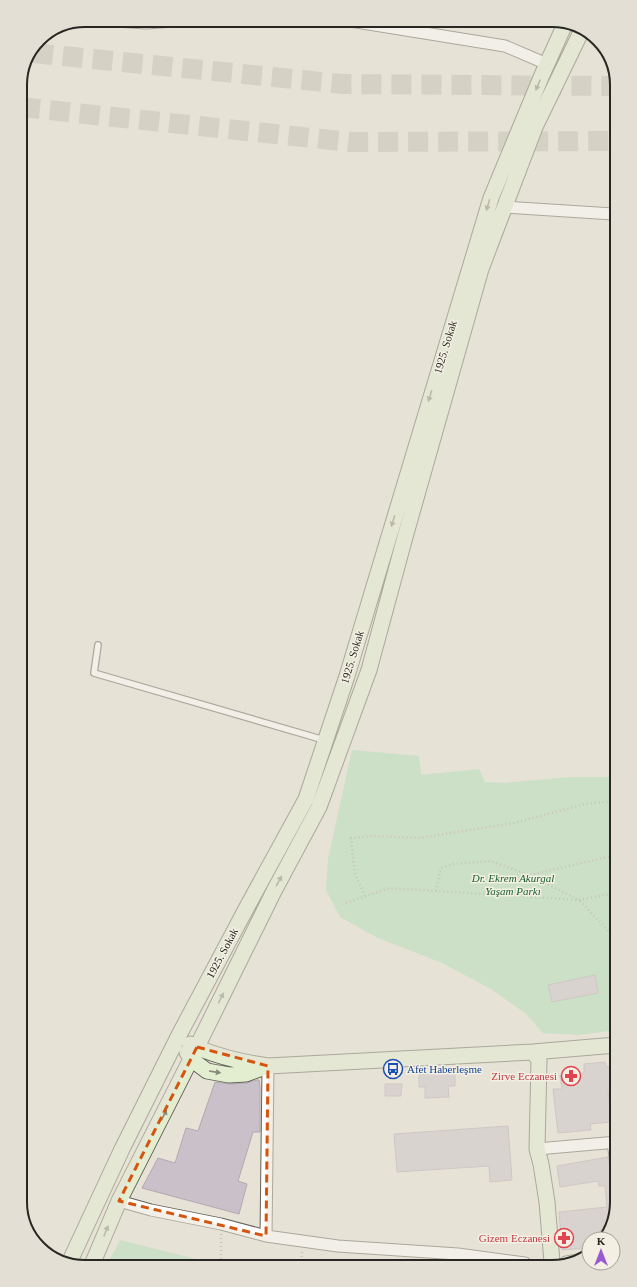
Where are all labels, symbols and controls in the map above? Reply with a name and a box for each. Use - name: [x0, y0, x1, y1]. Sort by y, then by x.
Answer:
- one-way arrow: [535, 79, 541, 90]
- one-way arrow: [485, 199, 491, 211]
- street label: 1925. Sokak: [431, 318, 459, 375]
- one-way arrow: [427, 391, 433, 403]
- one-way arrow: [390, 515, 396, 527]
- street label: 1925. Sokak: [338, 628, 366, 685]
- park label: Dr. Ekrem Akurgal Yaşam Parkı: [471, 872, 554, 897]
- one-way arrow: [276, 876, 282, 887]
- street label: 1925. Sokak: [204, 925, 240, 980]
- one-way arrow: [218, 992, 224, 1004]
- bus stop icon: Afet Haberleşme: [382, 1058, 404, 1080]
- place label: Afet Haberleşme: [407, 1063, 482, 1075]
- pharmacy icon: Zirve Eczanesi: [560, 1065, 582, 1087]
- one-way arrow: [209, 1069, 221, 1075]
- place label: Zirve Eczanesi: [491, 1070, 557, 1082]
- one-way arrow: [161, 1109, 167, 1120]
- one-way arrow: [104, 1225, 110, 1237]
- pharmacy icon: Gizem Eczanesi: [553, 1227, 575, 1249]
- north arrow: [581, 1231, 621, 1271]
- place label: Gizem Eczanesi: [479, 1232, 550, 1244]
- text: K: [597, 1235, 606, 1247]

